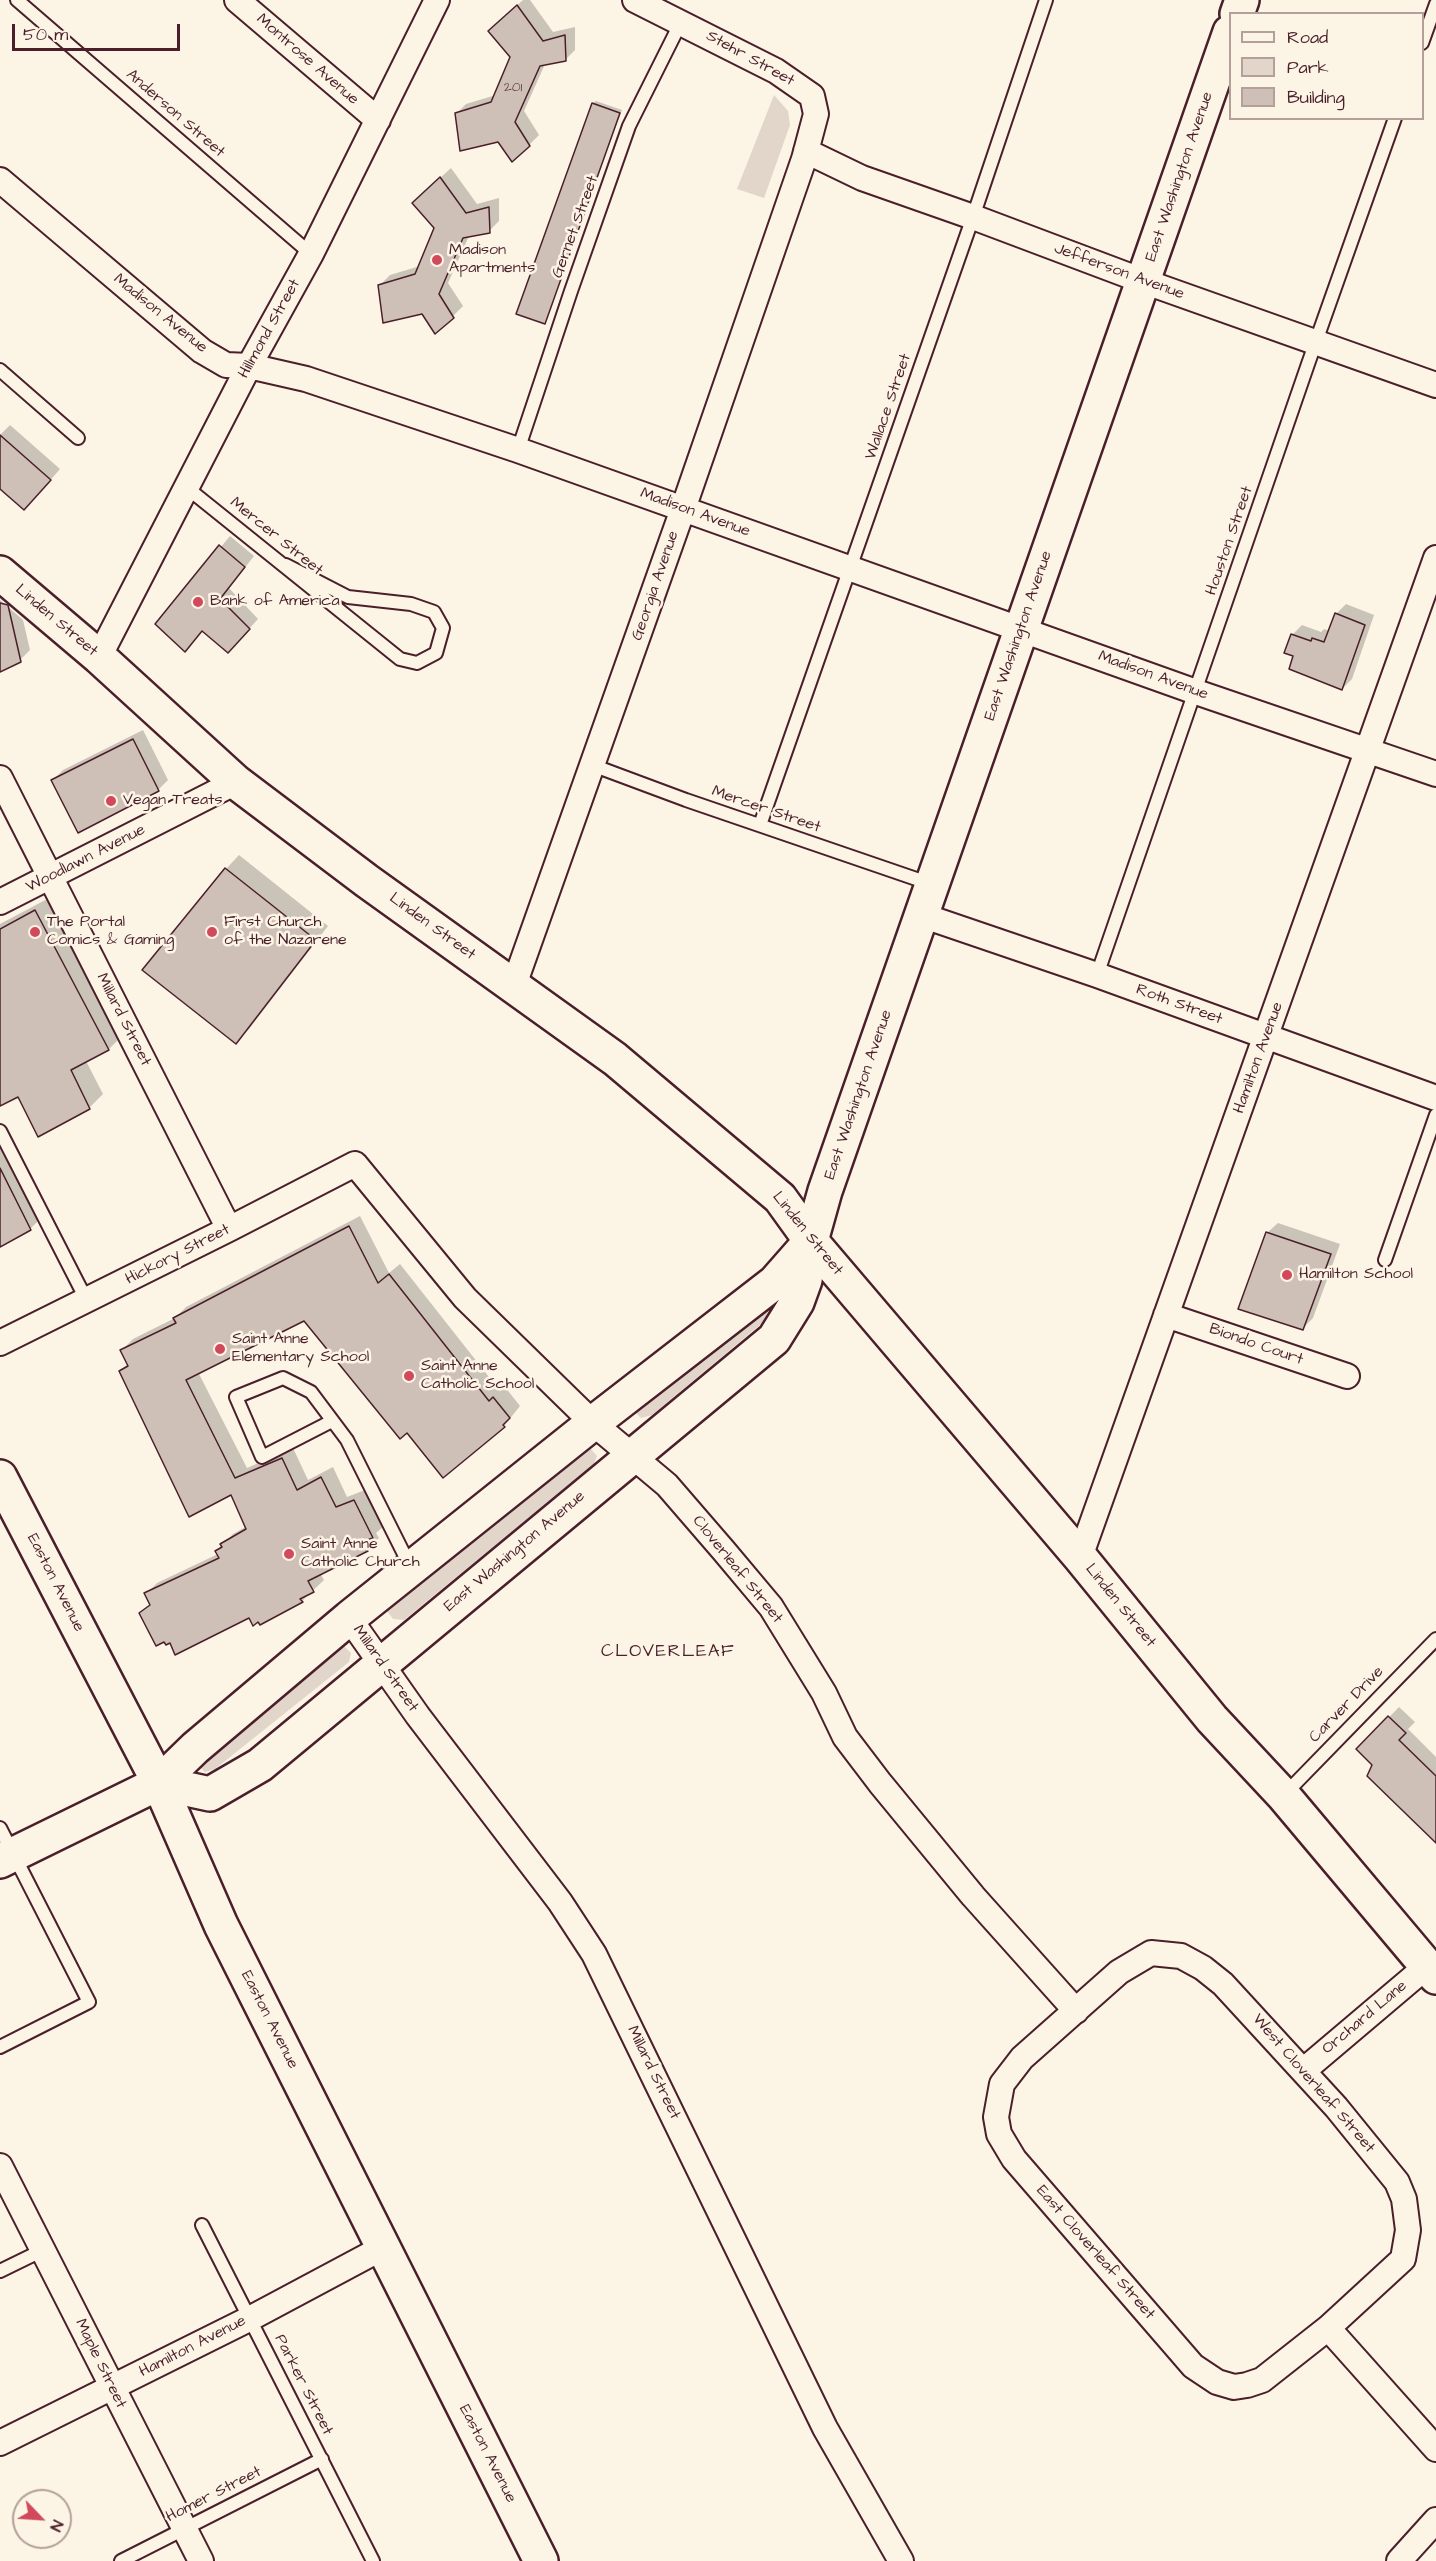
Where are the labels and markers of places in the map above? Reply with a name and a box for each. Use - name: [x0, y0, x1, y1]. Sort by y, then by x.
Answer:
- place label: Madison Apartments: [449, 241, 535, 279]
- marker: Madison Apartments: [430, 253, 444, 267]
- place label: Bank of America: [210, 592, 340, 612]
- marker: Bank of America: [191, 595, 205, 609]
- place label: Vegan Treats: [123, 791, 223, 811]
- marker: Vegan Treats: [104, 794, 118, 808]
- place label: The Portal Comics & Gaming: [47, 913, 174, 951]
- place label: First Church of the Nazarene: [224, 913, 347, 951]
- marker: The Portal Comics & Gaming: [28, 925, 42, 939]
- marker: First Church of the Nazarene: [205, 925, 219, 939]
- place label: Hamilton School: [1299, 1265, 1413, 1285]
- marker: Hamilton School: [1280, 1268, 1294, 1282]
- place label: Saint Anne Elementary School: [232, 1330, 369, 1368]
- marker: Saint Anne Elementary School: [213, 1342, 227, 1356]
- place label: Saint Anne Catholic School: [421, 1357, 534, 1395]
- marker: Saint Anne Catholic School: [402, 1369, 416, 1383]
- place label: Saint Anne Catholic Church: [301, 1535, 420, 1573]
- marker: Saint Anne Catholic Church: [282, 1547, 296, 1561]

